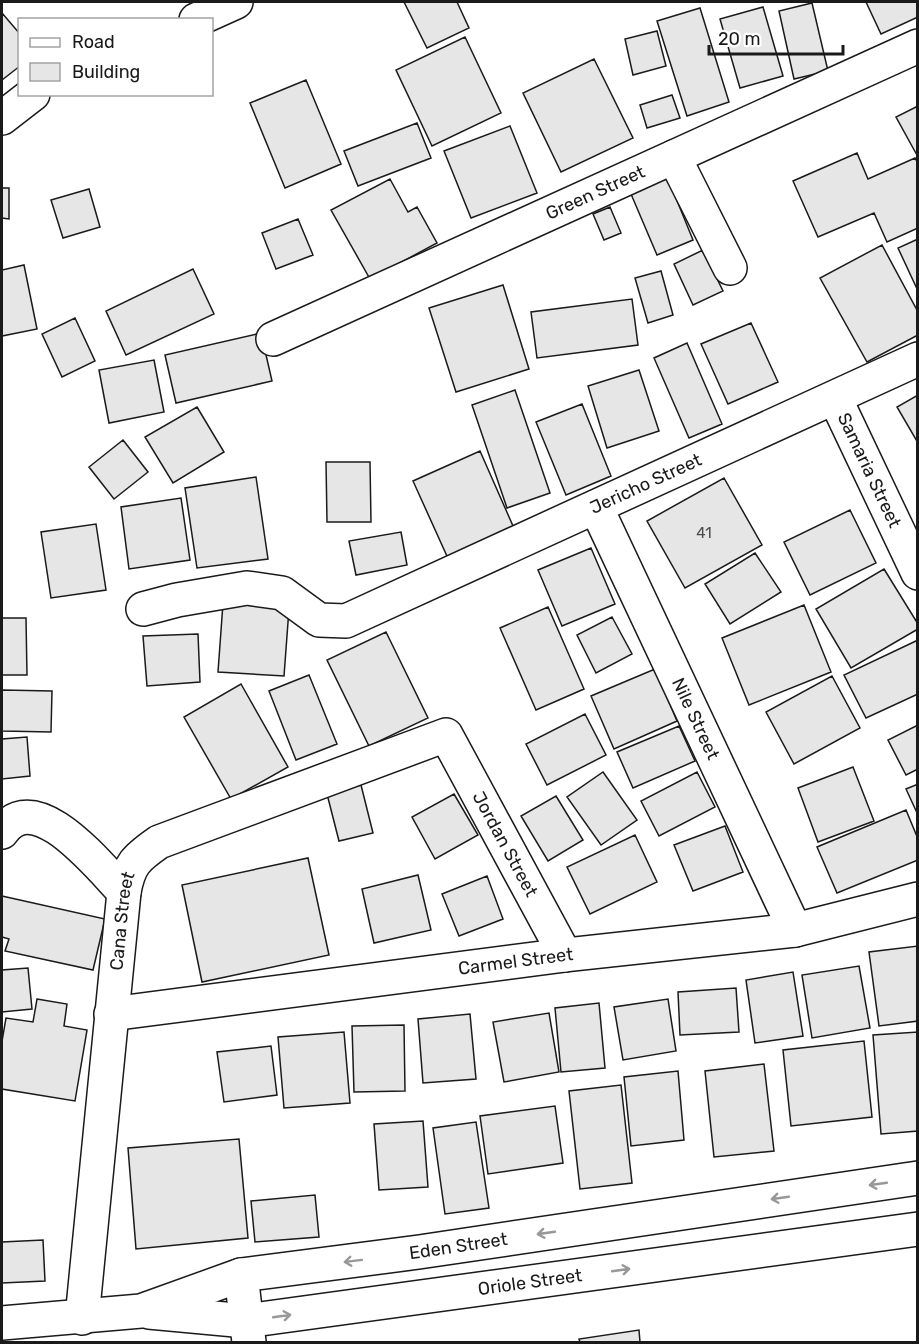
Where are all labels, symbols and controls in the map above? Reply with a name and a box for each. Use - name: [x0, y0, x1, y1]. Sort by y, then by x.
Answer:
- legend: [18, 18, 213, 96]
- scale bar: [709, 18, 842, 56]
- text: 20 m: [718, 28, 760, 50]
- text: Road: [72, 31, 115, 53]
- text: Building: [72, 61, 140, 83]
- street label: Green Street: [542, 161, 648, 225]
- street label: Samaria Street: [833, 409, 906, 531]
- street label: Jericho Street: [586, 449, 705, 519]
- house number: 41: [696, 524, 712, 542]
- street label: Nile Street: [667, 674, 724, 763]
- street label: Jordan Street: [468, 788, 542, 901]
- street label: Cana Street: [105, 868, 140, 971]
- street label: Carmel Street: [457, 943, 574, 980]
- one-way arrow: [868, 1178, 888, 1189]
- one-way arrow: [771, 1193, 791, 1204]
- street label: Eden Street: [408, 1228, 509, 1264]
- one-way arrow: [536, 1228, 556, 1239]
- one-way arrow: [343, 1255, 363, 1266]
- street label: Oriole Street: [477, 1264, 583, 1300]
- one-way arrow: [611, 1264, 630, 1275]
- one-way arrow: [272, 1311, 292, 1322]

